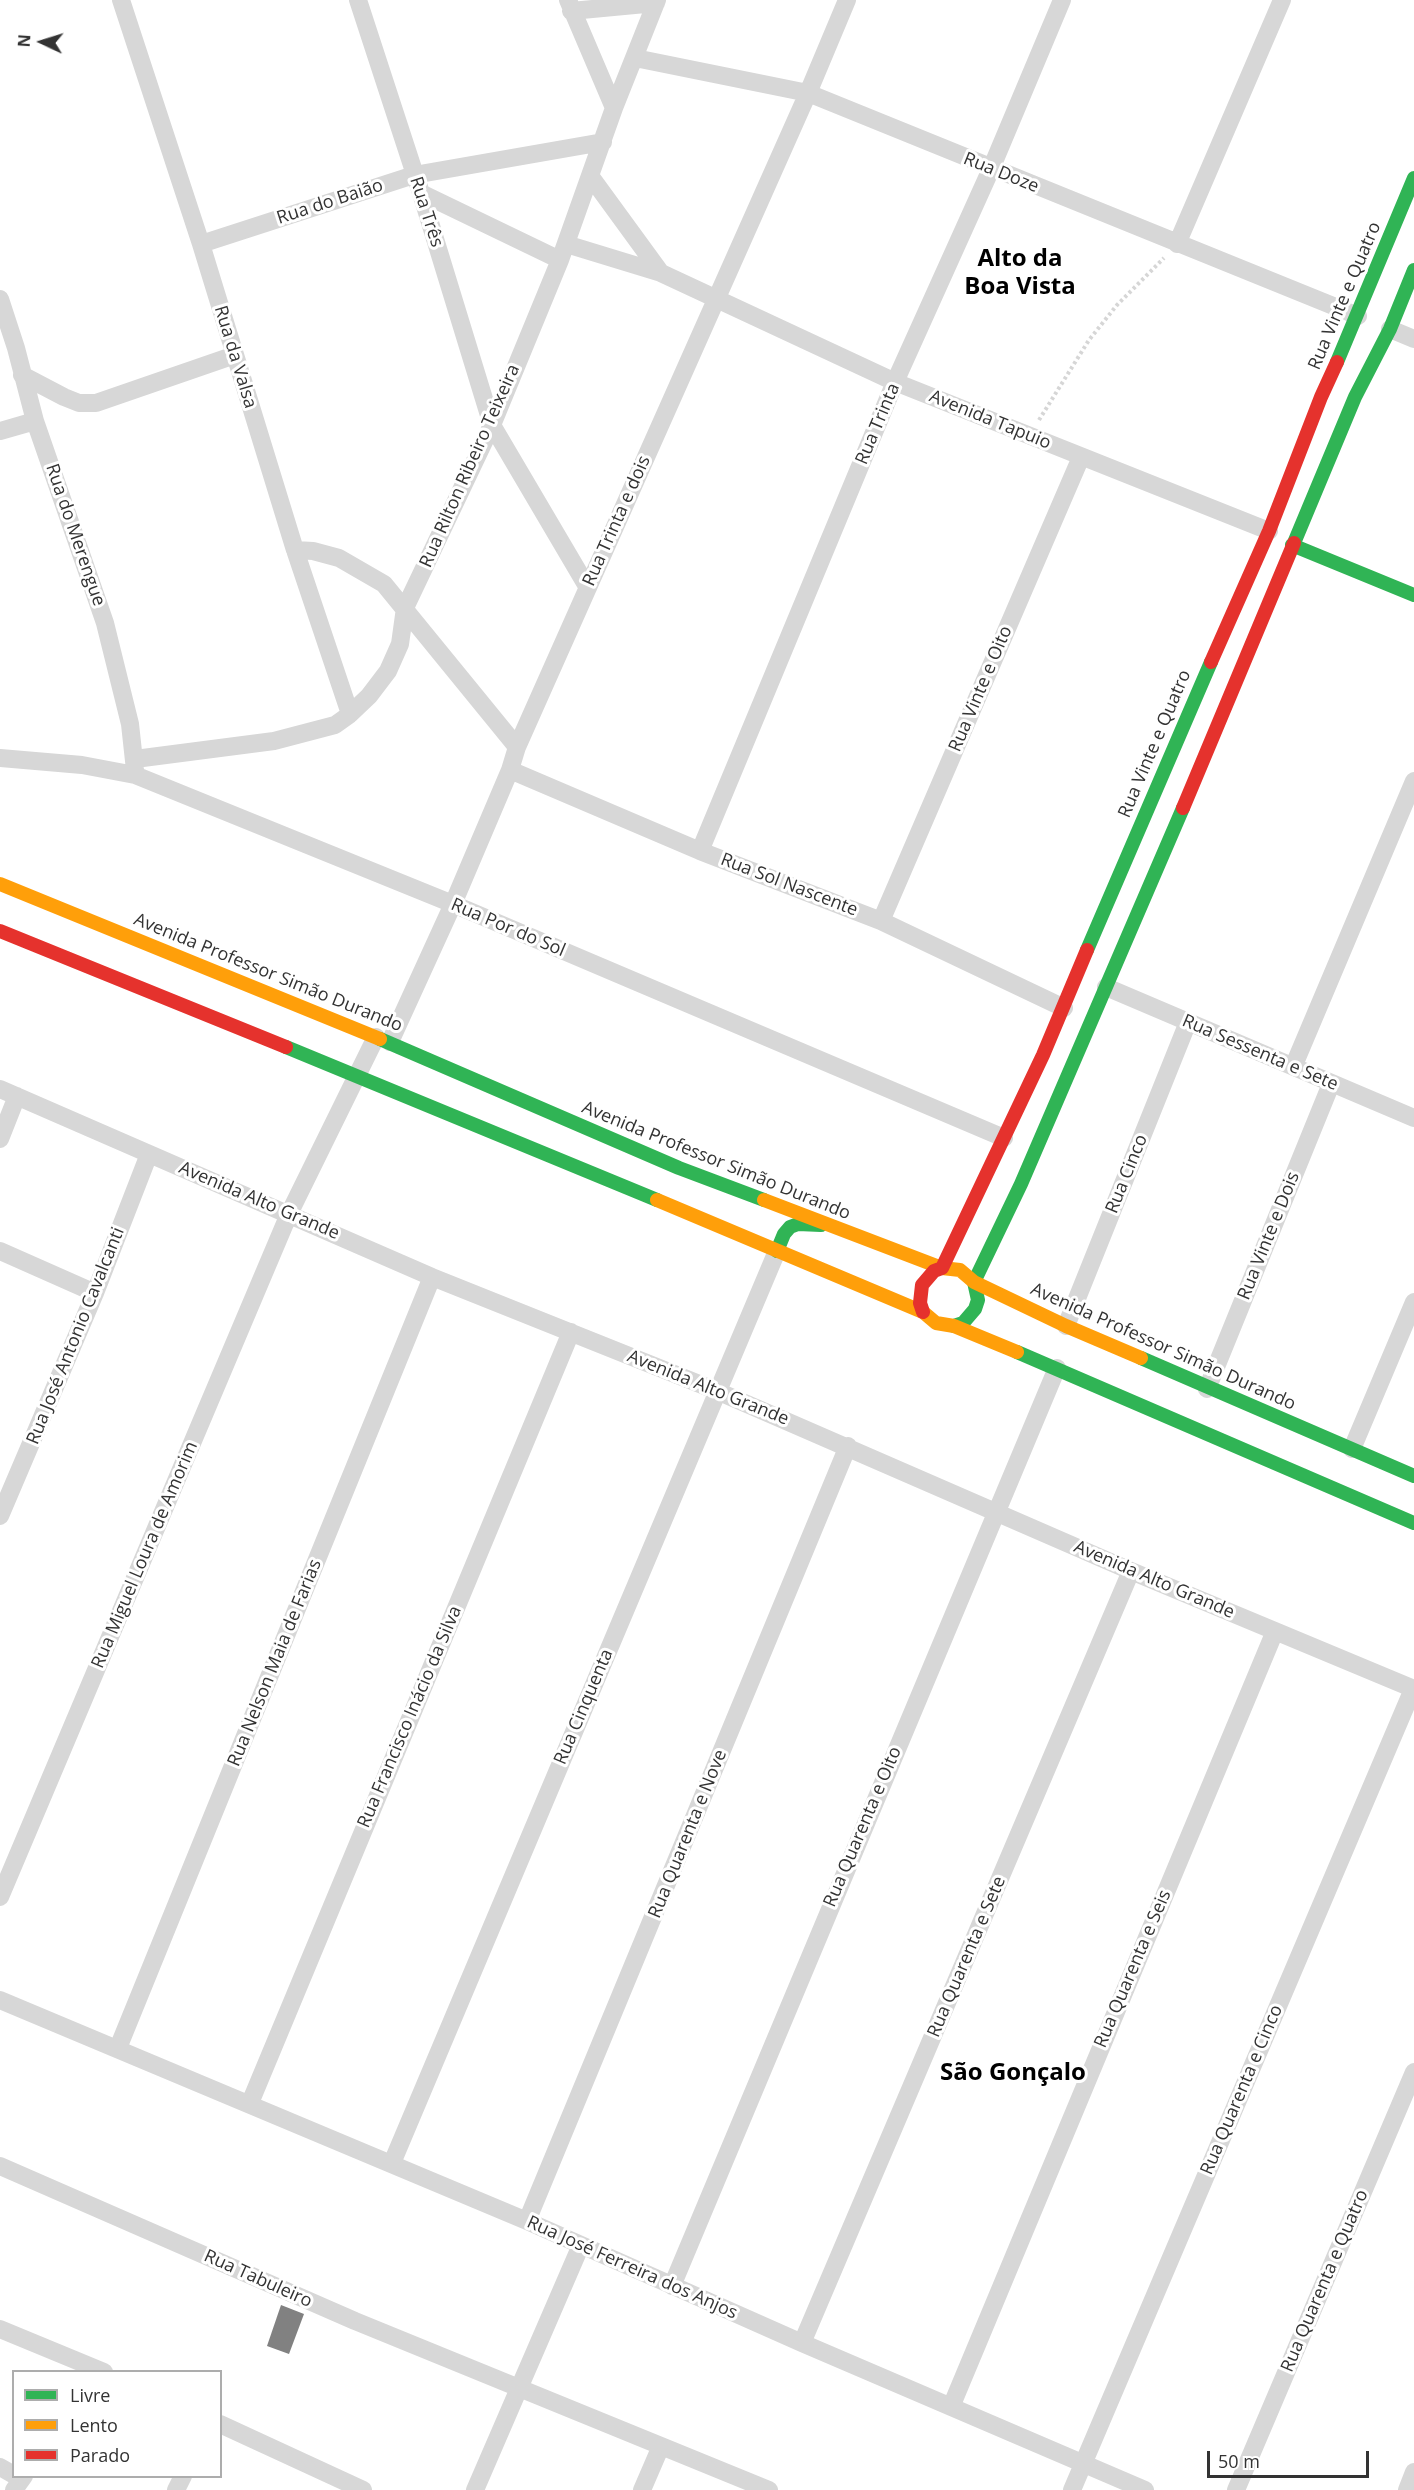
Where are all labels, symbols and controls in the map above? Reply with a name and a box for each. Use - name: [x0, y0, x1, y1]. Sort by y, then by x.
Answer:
- north arrow: [12, 12, 72, 72]
- text: N: [13, 33, 35, 48]
- street label: Rua Doze: [960, 148, 1042, 198]
- street label: Rua Três: [404, 174, 448, 250]
- street label: Rua do Baião: [274, 175, 386, 229]
- street label: Rua Vinte e Quatro: [1304, 219, 1386, 373]
- district label: Alto da Boa Vista: [964, 245, 1076, 301]
- street label: Rua da Valsa: [209, 303, 261, 411]
- street label: Rua Rilton Ribeiro Teixeira: [415, 361, 525, 571]
- street label: Rua Trinta: [851, 380, 905, 468]
- street label: Avenida Tapuio: [926, 386, 1054, 454]
- street label: Rua Trinta e dois: [579, 452, 655, 590]
- street label: Rua do Merengue: [41, 461, 109, 609]
- street label: Rua Vinte e Oito: [945, 623, 1017, 755]
- street label: Rua Vinte e Quatro: [1114, 667, 1196, 821]
- street label: Rua Sol Nascente: [717, 849, 861, 921]
- street label: Rua Por do Sol: [448, 894, 568, 962]
- street label: Avenida Professor Simão Durando: [131, 909, 405, 1037]
- street label: Rua Sessenta e Sete: [1179, 1010, 1341, 1096]
- street label: Avenida Professor Simão Durando: [579, 1097, 853, 1225]
- street label: Rua Cinco: [1101, 1131, 1153, 1217]
- street label: Avenida Alto Grande: [176, 1157, 342, 1245]
- street label: Rua Vinte e Dois: [1233, 1169, 1305, 1303]
- street label: Rua José Antonio Cavalcanti: [23, 1224, 129, 1448]
- street label: Avenida Professor Simão Durando: [1027, 1279, 1299, 1415]
- street label: Avenida Alto Grande: [624, 1346, 792, 1430]
- street label: Rua Miguel Loura de Amorim: [87, 1438, 203, 1672]
- street label: Avenida Alto Grande: [1071, 1536, 1237, 1624]
- street label: Rua Nelson Maia de Farias: [224, 1556, 326, 1770]
- street label: Rua Francisco Inácio da Silva: [353, 1603, 467, 1831]
- street label: Rua Cinquenta: [550, 1646, 618, 1768]
- street label: Rua Quarenta e Oito: [819, 1744, 907, 1910]
- street label: Rua Quarenta e Nove: [644, 1747, 732, 1921]
- street label: Rua Quarenta e Sete: [923, 1873, 1011, 2041]
- street label: Rua Quarenta e Seis: [1090, 1887, 1176, 2051]
- street label: Rua Quarenta e Cinco: [1196, 2002, 1288, 2178]
- district label: São Gonçalo: [940, 2059, 1086, 2087]
- street label: Rua Quarenta e Quatro: [1277, 2187, 1373, 2375]
- street label: Rua José Ferreira dos Anjos: [523, 2212, 741, 2324]
- street label: Rua Tabuleiro: [201, 2246, 315, 2312]
- legend: [12, 2370, 222, 2478]
- text: Livre: [70, 2383, 110, 2407]
- text: Lento: [70, 2413, 118, 2437]
- scale bar: [1210, 2439, 1372, 2477]
- text: Parado: [70, 2443, 130, 2467]
- text: 50 m: [1218, 2449, 1260, 2473]

